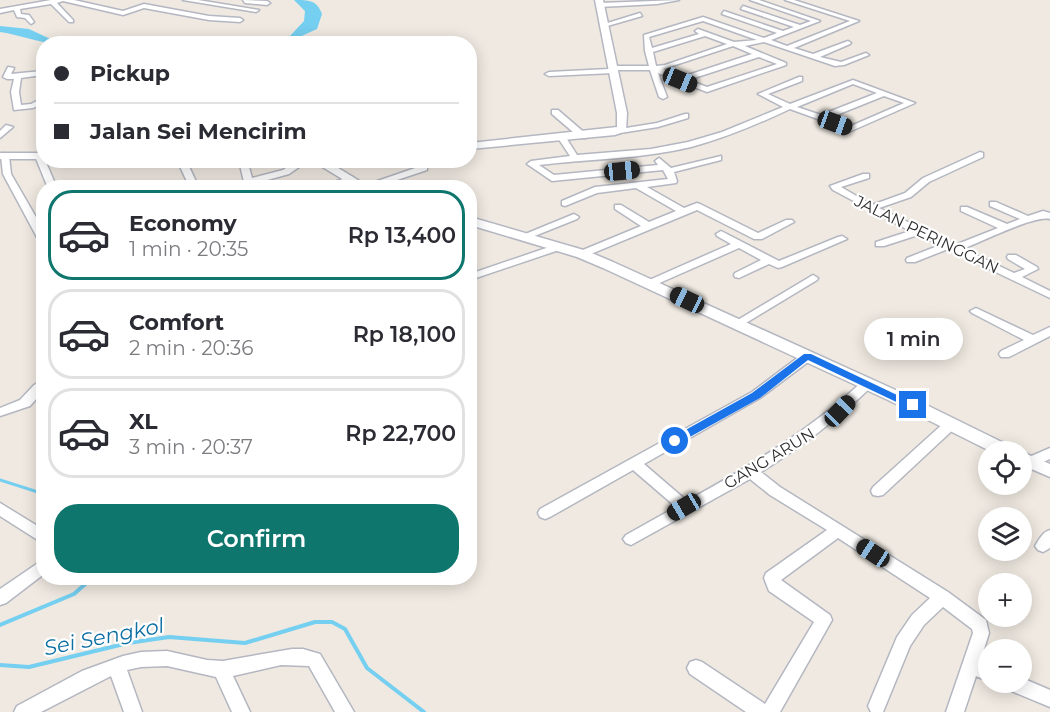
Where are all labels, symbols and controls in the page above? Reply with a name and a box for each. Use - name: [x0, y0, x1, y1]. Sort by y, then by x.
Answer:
- text: Pickup: [90, 60, 170, 87]
- car: [660, 65, 700, 95]
- car: [815, 108, 855, 138]
- text: Jalan Sei Mencirim: [90, 118, 307, 145]
- car: [603, 160, 641, 182]
- street label: JALAN PERINGGAN: [851, 191, 1002, 278]
- icon: car: [57, 208, 111, 262]
- text: Economy: [129, 210, 237, 237]
- text: Rp 13,400: [348, 222, 456, 249]
- text: 1 min · 20:35: [129, 237, 248, 261]
- car: [667, 284, 707, 316]
- icon: car: [57, 307, 111, 361]
- text: Comfort: [129, 309, 224, 336]
- callout: 1 min: [864, 318, 962, 360]
- text: Rp 18,100: [353, 321, 456, 348]
- text: 1 min: [887, 327, 940, 351]
- text: 2 min · 20:36: [129, 336, 254, 360]
- route end: [899, 391, 926, 418]
- car: [821, 392, 859, 430]
- icon: car: [57, 406, 111, 460]
- text: XL: [129, 408, 158, 435]
- text: Rp 22,700: [345, 420, 456, 447]
- street label: GANG ARUN: [721, 424, 818, 493]
- route start: [661, 427, 688, 454]
- text: 3 min · 20:37: [129, 435, 253, 459]
- map controls: [978, 441, 1032, 693]
- button: locate: [978, 441, 1032, 495]
- car: [664, 490, 704, 524]
- button: Confirm: [54, 504, 459, 573]
- button: layers: [978, 507, 1032, 561]
- car: [853, 536, 893, 570]
- button: +: [978, 573, 1032, 627]
- water label: Sei Sengkol: [42, 613, 166, 660]
- button: −: [978, 639, 1032, 693]

